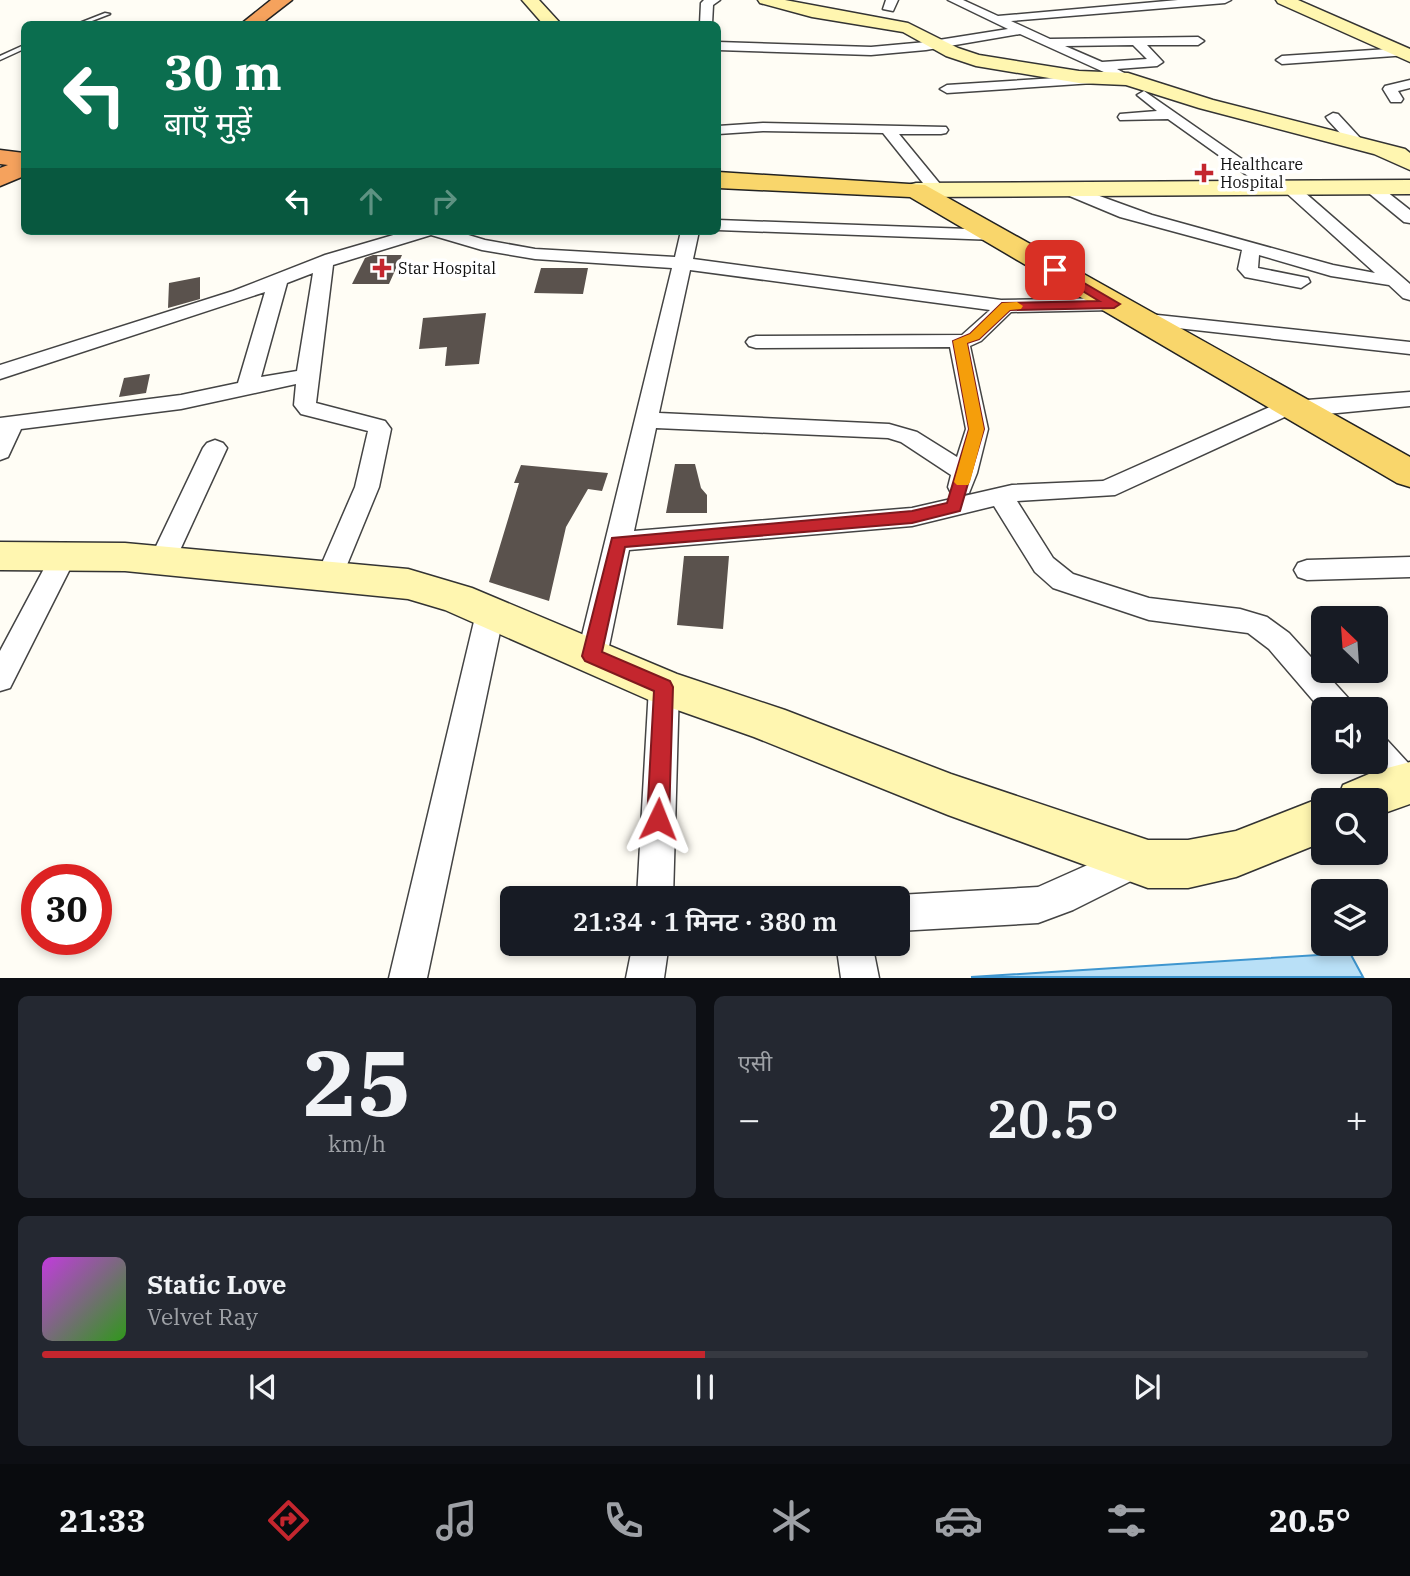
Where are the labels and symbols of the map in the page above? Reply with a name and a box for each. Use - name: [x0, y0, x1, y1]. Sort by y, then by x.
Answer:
- place label: Healthcare Hospital: [1220, 154, 1303, 192]
- marker: Healthcare Hospital: [1194, 163, 1214, 183]
- pin: [1025, 240, 1085, 300]
- marker: Star Hospital: [372, 258, 392, 278]
- place label: Star Hospital: [398, 258, 496, 278]
- north arrow: [1311, 606, 1388, 682]
- position arrow: [621, 782, 695, 856]
- speed limit sign: 30: [21, 864, 112, 955]

